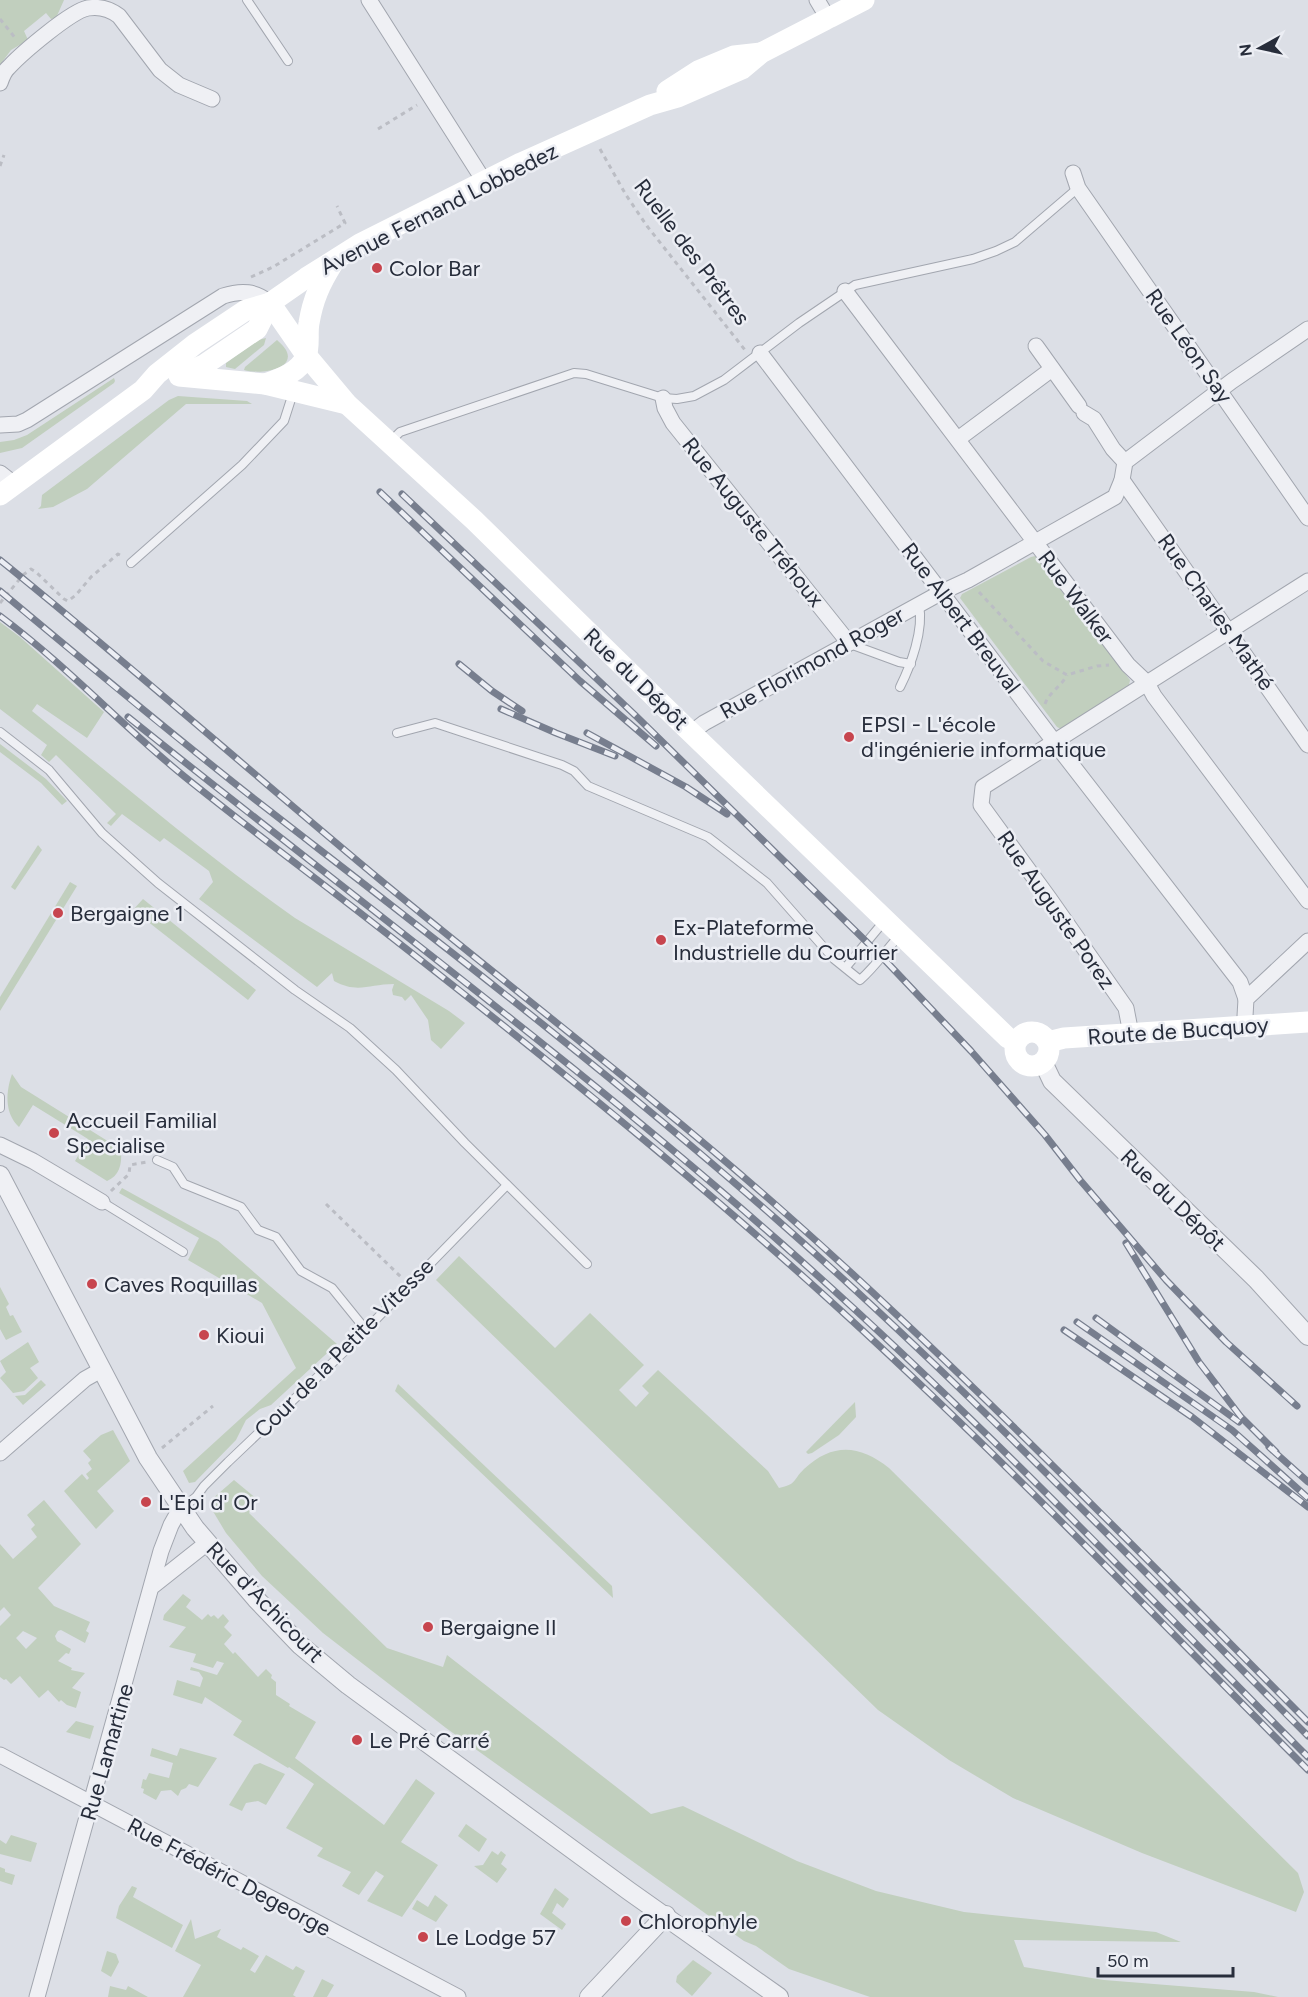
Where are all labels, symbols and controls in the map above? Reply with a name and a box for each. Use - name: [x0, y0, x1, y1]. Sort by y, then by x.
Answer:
- north arrow: [1230, 18, 1290, 78]
- text: N: [1235, 43, 1256, 57]
- street label: Avenue Fernand Lobbedez: [316, 137, 562, 281]
- street label: Ruelle des Prêtres: [628, 174, 756, 330]
- place label: Color Bar: [389, 255, 481, 282]
- marker: Color Bar: [370, 261, 384, 275]
- street label: Rue Léon Say: [1140, 284, 1239, 409]
- street label: Rue Auguste Tréhoux: [676, 432, 830, 613]
- street label: Rue Charles Mathé: [1152, 528, 1280, 696]
- street label: Rue Albert Breuval: [896, 537, 1026, 699]
- street label: Rue Walker: [1032, 545, 1120, 649]
- street label: Rue Florimond Roger: [715, 601, 909, 725]
- street label: Rue du Dépôt: [578, 622, 694, 736]
- place label: EPSI - L'école d'ingénierie informatique: [861, 711, 1106, 763]
- marker: EPSI - L'école d'ingénierie informatique: [842, 730, 856, 744]
- street label: Rue Auguste Porez: [991, 826, 1121, 994]
- place label: Bergaigne 1: [70, 900, 184, 927]
- marker: Bergaigne 1: [51, 906, 65, 920]
- place label: Ex-Plateforme Industrielle du Courrier: [673, 914, 898, 966]
- marker: Ex-Plateforme Industrielle du Courrier: [654, 933, 668, 947]
- street label: Route de Bucquoy: [1087, 1011, 1270, 1051]
- place label: Accueil Familial Specialise: [66, 1107, 217, 1159]
- marker: Accueil Familial Specialise: [47, 1126, 61, 1140]
- street label: Rue du Dépôt: [1115, 1143, 1231, 1257]
- street label: Cour de la Petite Vitesse: [249, 1253, 439, 1443]
- place label: Caves Roquillas: [104, 1271, 258, 1298]
- marker: Caves Roquillas: [85, 1277, 99, 1291]
- place label: Kioui: [216, 1322, 265, 1349]
- marker: Kioui: [197, 1328, 211, 1342]
- place label: L'Epi d' Or: [158, 1489, 258, 1516]
- marker: L'Epi d' Or: [139, 1495, 153, 1509]
- street label: Rue d'Achicourt: [201, 1536, 329, 1668]
- place label: Bergaigne II: [440, 1614, 557, 1641]
- marker: Bergaigne II: [421, 1620, 435, 1634]
- street label: Rue Lamartine: [75, 1680, 139, 1824]
- place label: Le Pré Carré: [369, 1727, 489, 1754]
- marker: Le Pré Carré: [350, 1733, 364, 1747]
- street label: Rue Frédéric Degeorge: [123, 1812, 335, 1942]
- place label: Chlorophyle: [638, 1908, 757, 1935]
- marker: Chlorophyle: [619, 1914, 633, 1928]
- place label: Le Lodge 57: [435, 1924, 556, 1951]
- marker: Le Lodge 57: [416, 1930, 430, 1944]
- scale bar: [1098, 1940, 1233, 1978]
- text: 50 m: [1107, 1950, 1149, 1972]

